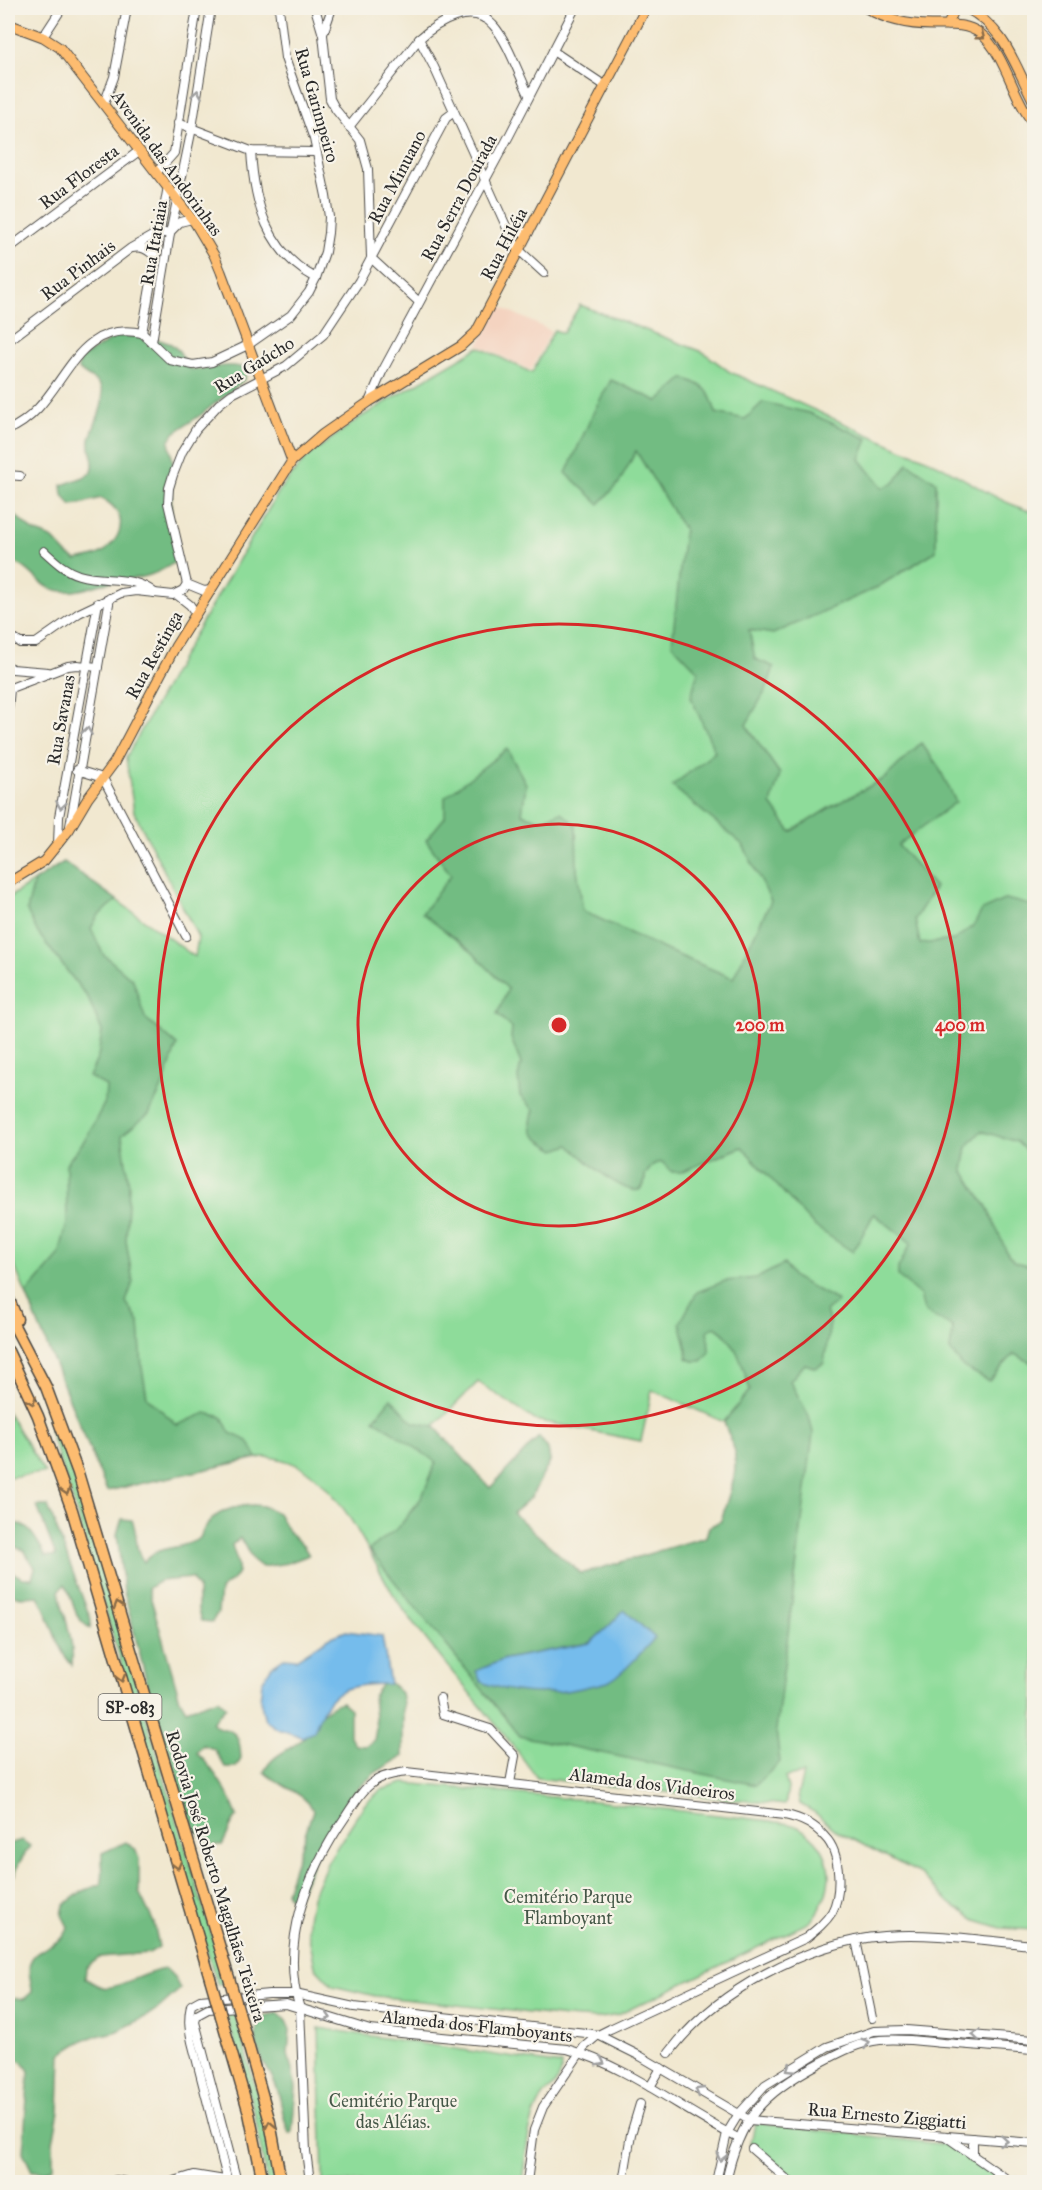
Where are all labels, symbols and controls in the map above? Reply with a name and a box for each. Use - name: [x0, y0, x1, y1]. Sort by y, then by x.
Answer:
- one-way arrow: [974, 29, 985, 40]
- street label: Rua Garimpeiro: [290, 45, 344, 165]
- street label: Avenida das Andorinhas: [106, 85, 227, 240]
- one-way arrow: [191, 90, 203, 99]
- street label: Rua Minuano: [363, 126, 431, 228]
- street label: Rua Serra Dourada: [416, 131, 502, 265]
- street label: Rua Floresta: [35, 140, 123, 214]
- street label: Rua Itatiaia: [136, 198, 172, 287]
- street label: Rua Hiléia: [476, 204, 532, 284]
- street label: Rua Pinhais: [36, 235, 120, 305]
- street label: Rua Gaúcho: [210, 332, 298, 398]
- street label: Rua Restinga: [121, 607, 188, 703]
- street label: Rua Savanas: [42, 673, 80, 767]
- one-way arrow: [80, 727, 93, 737]
- one-way arrow: [55, 800, 68, 810]
- text: 200 m: [736, 1014, 785, 1036]
- text: 400 m: [935, 1014, 986, 1037]
- centre of rings: [549, 1015, 569, 1035]
- one-way arrow: [25, 1395, 37, 1406]
- one-way arrow: [58, 1486, 71, 1496]
- one-way arrow: [113, 1600, 125, 1611]
- one-way arrow: [114, 1672, 126, 1683]
- road number: SP-083: [98, 1694, 162, 1720]
- street label: Rodovia José Roberto Magalhães Teixeira: [160, 1728, 271, 2025]
- street label: Alameda dos Vidoeiros: [567, 1763, 736, 1805]
- one-way arrow: [170, 1859, 182, 1870]
- park label: Cemitério Parque Flamboyant: [504, 1886, 632, 1929]
- street label: Alameda dos Flamboyants: [379, 2005, 574, 2047]
- one-way arrow: [321, 2010, 332, 2022]
- one-way arrow: [972, 2029, 981, 2042]
- one-way arrow: [860, 2038, 871, 2050]
- one-way arrow: [594, 2054, 605, 2066]
- one-way arrow: [786, 2061, 796, 2073]
- one-way arrow: [695, 2087, 705, 2099]
- park label: Cemitério Parque das Aléias.: [329, 2090, 457, 2133]
- street label: Rua Ernesto Ziggiatti: [806, 2098, 968, 2135]
- one-way arrow: [264, 2120, 277, 2130]
- one-way arrow: [999, 2134, 1008, 2147]
- one-way arrow: [716, 2152, 729, 2162]

